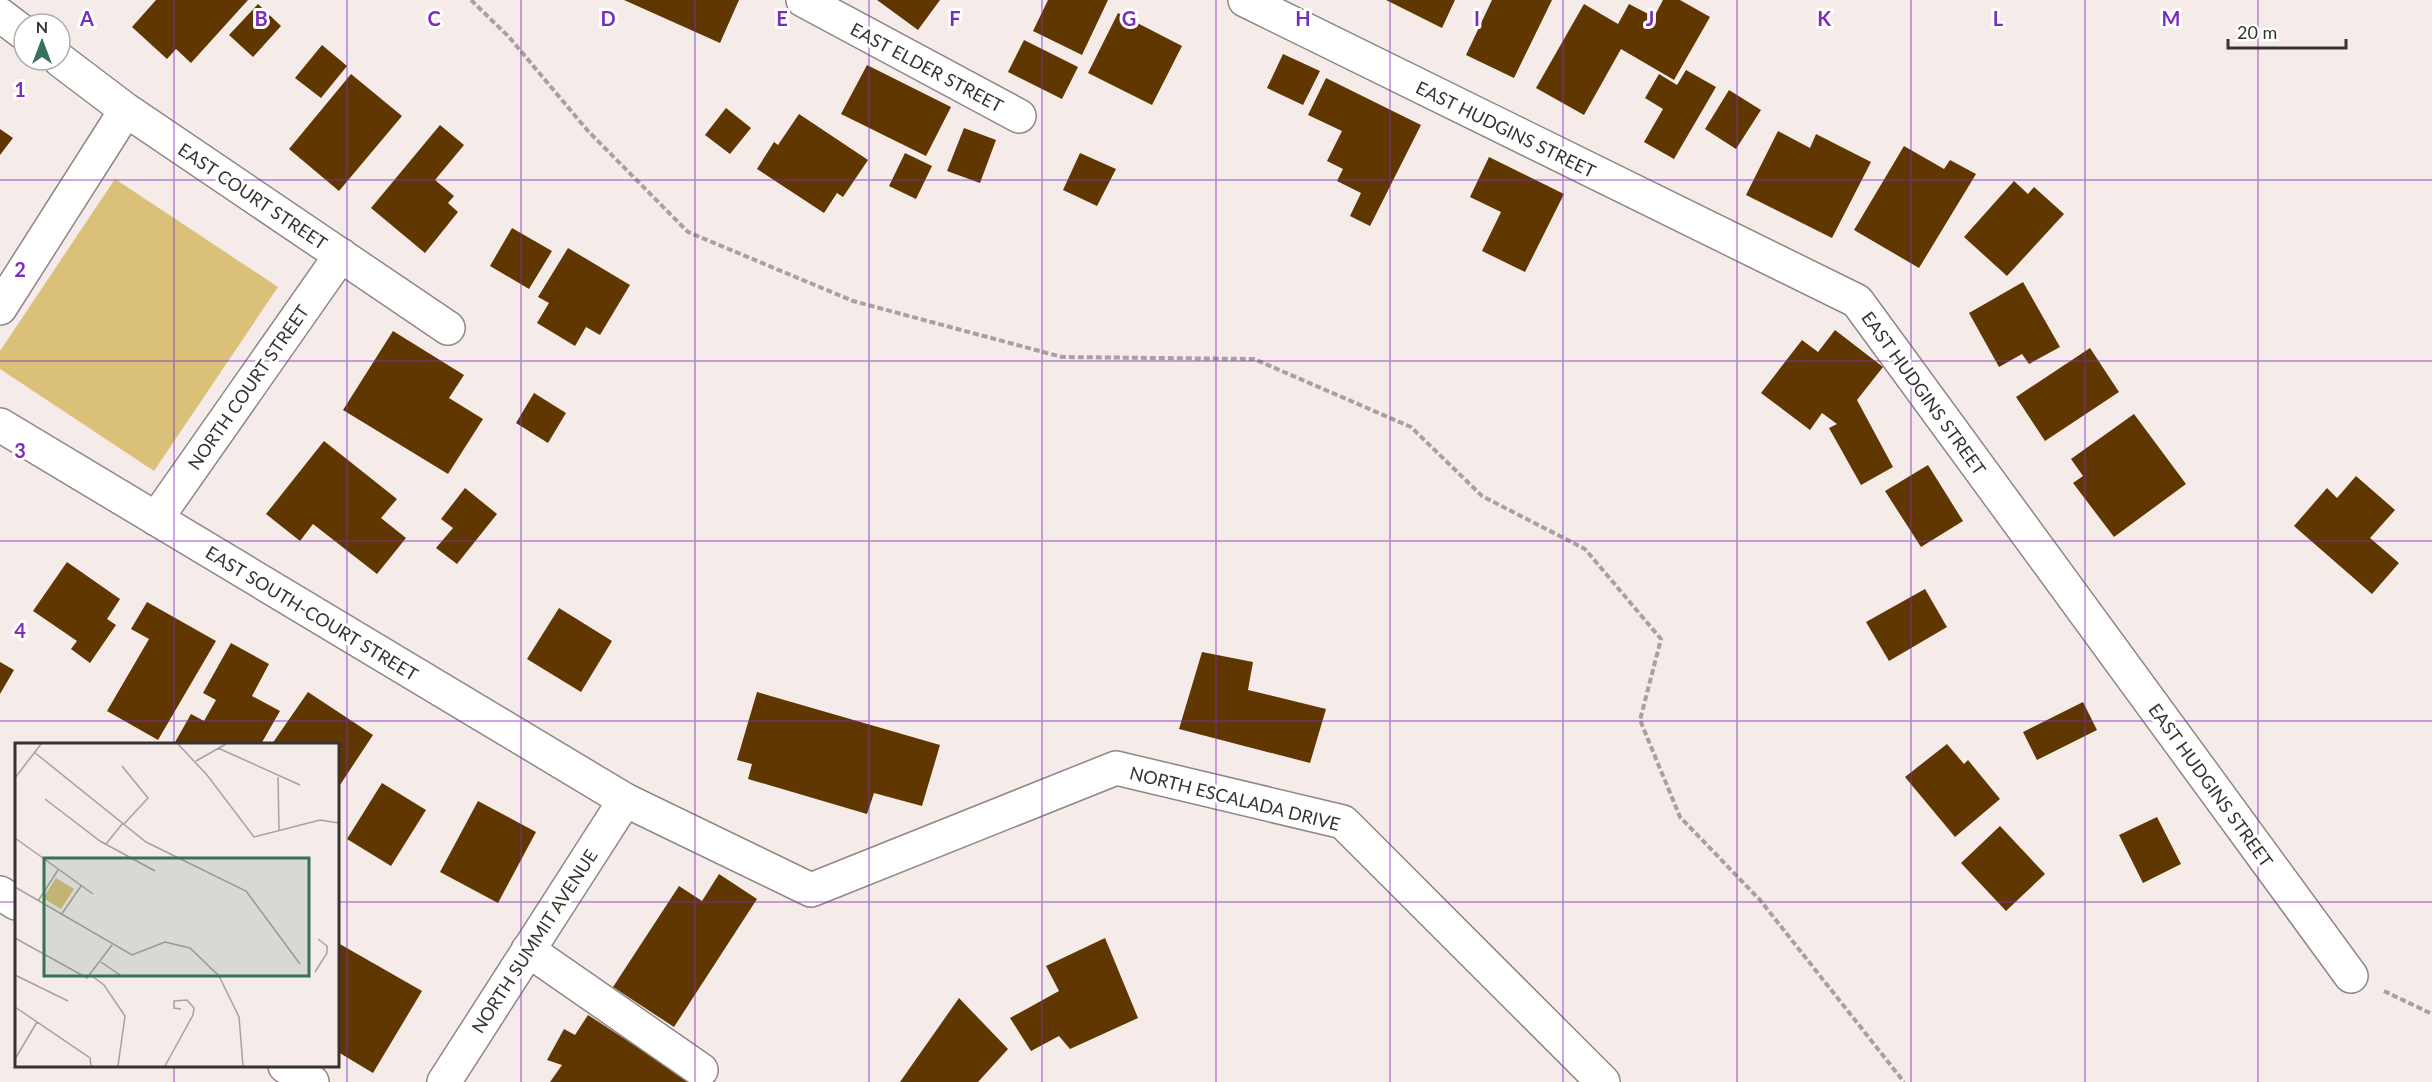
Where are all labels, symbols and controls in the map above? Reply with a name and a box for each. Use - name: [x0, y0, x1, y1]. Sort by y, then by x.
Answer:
- text: A: [79, 6, 94, 30]
- text: B: [254, 6, 268, 30]
- text: C: [427, 6, 441, 30]
- text: D: [600, 6, 616, 30]
- text: E: [776, 6, 788, 30]
- text: F: [949, 6, 961, 30]
- text: G: [1122, 6, 1136, 30]
- text: H: [1295, 6, 1311, 30]
- text: I: [1474, 6, 1480, 30]
- text: J: [1646, 6, 1654, 30]
- text: K: [1817, 6, 1831, 30]
- text: L: [1993, 6, 2004, 30]
- text: M: [2162, 6, 2180, 30]
- north arrow: [12, 12, 72, 72]
- scale bar: [2228, 12, 2346, 50]
- text: N: [36, 17, 48, 36]
- street label: EAST ELDER STREET: [847, 17, 1007, 117]
- text: 20 m: [2237, 21, 2277, 43]
- street label: EAST HUDGINS STREET: [1413, 76, 1600, 182]
- text: 1: [14, 77, 26, 101]
- street label: EAST COURT STREET: [174, 138, 332, 254]
- text: 2: [14, 257, 26, 281]
- street label: NORTH COURT STREET: [183, 300, 313, 474]
- street label: EAST HUDGINS STREET: [1857, 307, 1991, 479]
- text: 3: [14, 438, 26, 462]
- street label: EAST SOUTH-COURT STREET: [202, 541, 422, 685]
- text: 4: [14, 618, 26, 642]
- street label: EAST HUDGINS STREET: [2144, 699, 2278, 871]
- inset map: [15, 743, 339, 1067]
- street label: NORTH ESCALADA DRIVE: [1128, 761, 1342, 835]
- street label: NORTH SUMMIT AVENUE: [466, 845, 602, 1037]

